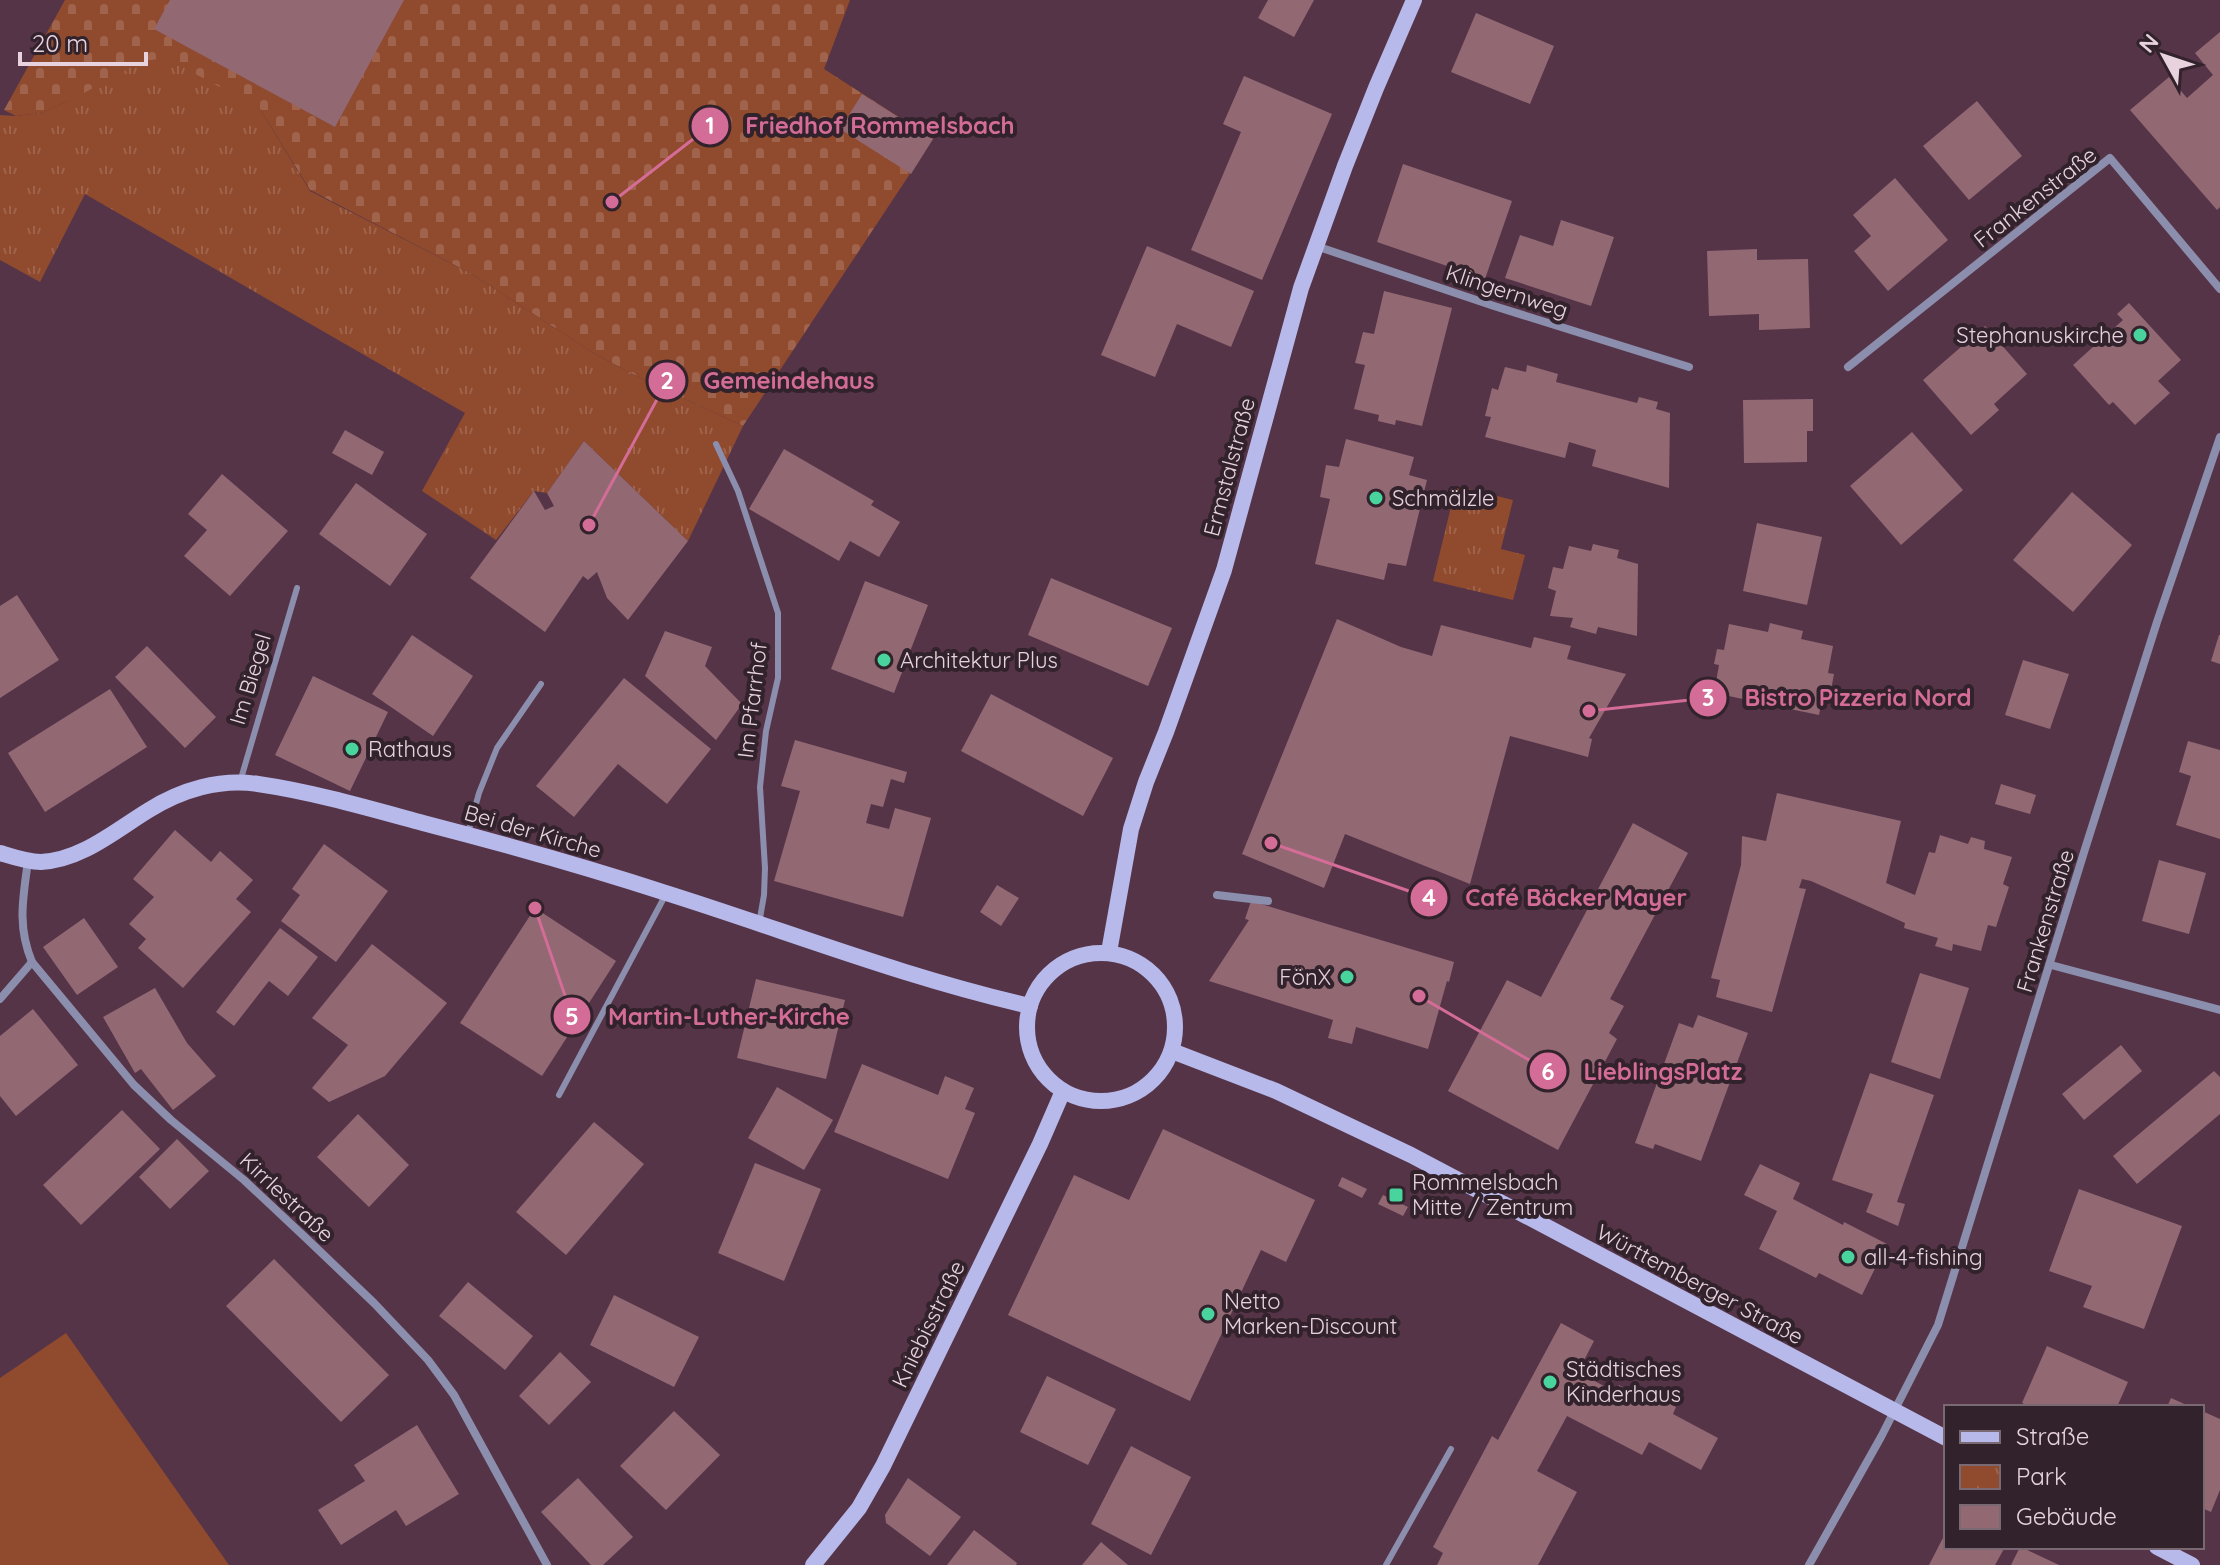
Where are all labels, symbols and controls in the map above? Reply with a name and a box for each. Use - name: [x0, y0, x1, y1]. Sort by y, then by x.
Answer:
- scale bar: [20, 16, 146, 66]
- north arrow: [2124, 16, 2204, 96]
- text: 20 m: [32, 28, 88, 58]
- text: N: [2133, 28, 2165, 58]
- callout: Friedhof Rommelsbach: [690, 102, 1031, 150]
- text: 1: [705, 110, 715, 140]
- text: Friedhof Rommelsbach: [745, 110, 1015, 140]
- street label: Frankenstraße: [1968, 140, 2102, 254]
- street label: Klingernweg: [1442, 258, 1572, 324]
- place label: Stephanuskirche: [1956, 321, 2124, 349]
- marker: Stephanuskirche: [2131, 326, 2149, 344]
- callout: Gemeindehaus: [647, 357, 890, 405]
- text: 2: [660, 365, 674, 395]
- text: Gemeindehaus: [704, 365, 874, 395]
- street label: Ermstalstraße: [1197, 395, 1261, 539]
- place label: Schmälzle: [1392, 484, 1495, 512]
- marker: Schmälzle: [1367, 489, 1385, 507]
- street label: Im Biegel: [223, 630, 277, 728]
- street label: Im Pfarrhof: [731, 640, 773, 760]
- place label: Architektur Plus: [900, 646, 1058, 674]
- marker: Architektur Plus: [875, 651, 893, 669]
- callout: Bistro Pizzeria Nord: [1688, 674, 1987, 722]
- text: 3: [1702, 682, 1714, 712]
- text: Bistro Pizzeria Nord: [1744, 682, 1972, 712]
- place label: Rathaus: [368, 735, 452, 763]
- marker: Rathaus: [343, 740, 361, 758]
- street label: Bei der Kirche: [461, 798, 605, 864]
- street label: Frankenstraße: [2010, 846, 2080, 996]
- callout: Café Bäcker Mayer: [1409, 874, 1703, 922]
- text: 4: [1422, 882, 1436, 912]
- text: Café Bäcker Mayer: [1465, 882, 1687, 912]
- place label: FönX: [1279, 963, 1331, 991]
- marker: FönX: [1338, 968, 1356, 986]
- callout: Martin-Luther-Kirche: [552, 992, 866, 1040]
- text: 5: [565, 1001, 579, 1031]
- text: Martin-Luther-Kirche: [608, 1001, 850, 1031]
- callout: LieblingsPlatz: [1528, 1047, 1759, 1095]
- text: 6: [1541, 1056, 1555, 1086]
- text: LieblingsPlatz: [1584, 1056, 1743, 1086]
- street label: Kirrlestraße: [234, 1146, 340, 1248]
- place label: Rommelsbach Mitte / Zentrum: [1412, 1168, 1573, 1221]
- marker: Rommelsbach Mitte / Zentrum: [1387, 1186, 1405, 1204]
- street label: Württemberger Straße: [1592, 1218, 1808, 1350]
- place label: all-4-fishing: [1864, 1243, 1983, 1271]
- marker: all-4-fishing: [1839, 1248, 1857, 1266]
- street label: Kniebisstraße: [885, 1256, 971, 1392]
- place label: Netto Marken-Discount: [1224, 1287, 1397, 1340]
- marker: Netto Marken-Discount: [1199, 1305, 1217, 1323]
- place label: Städtisches Kinderhaus: [1566, 1355, 1682, 1408]
- marker: Städtisches Kinderhaus: [1541, 1373, 1559, 1391]
- legend: [1944, 1405, 2204, 1549]
- text: Straße: [2016, 1421, 2089, 1451]
- text: Park: [2016, 1461, 2067, 1491]
- text: Gebäude: [2016, 1501, 2117, 1531]

